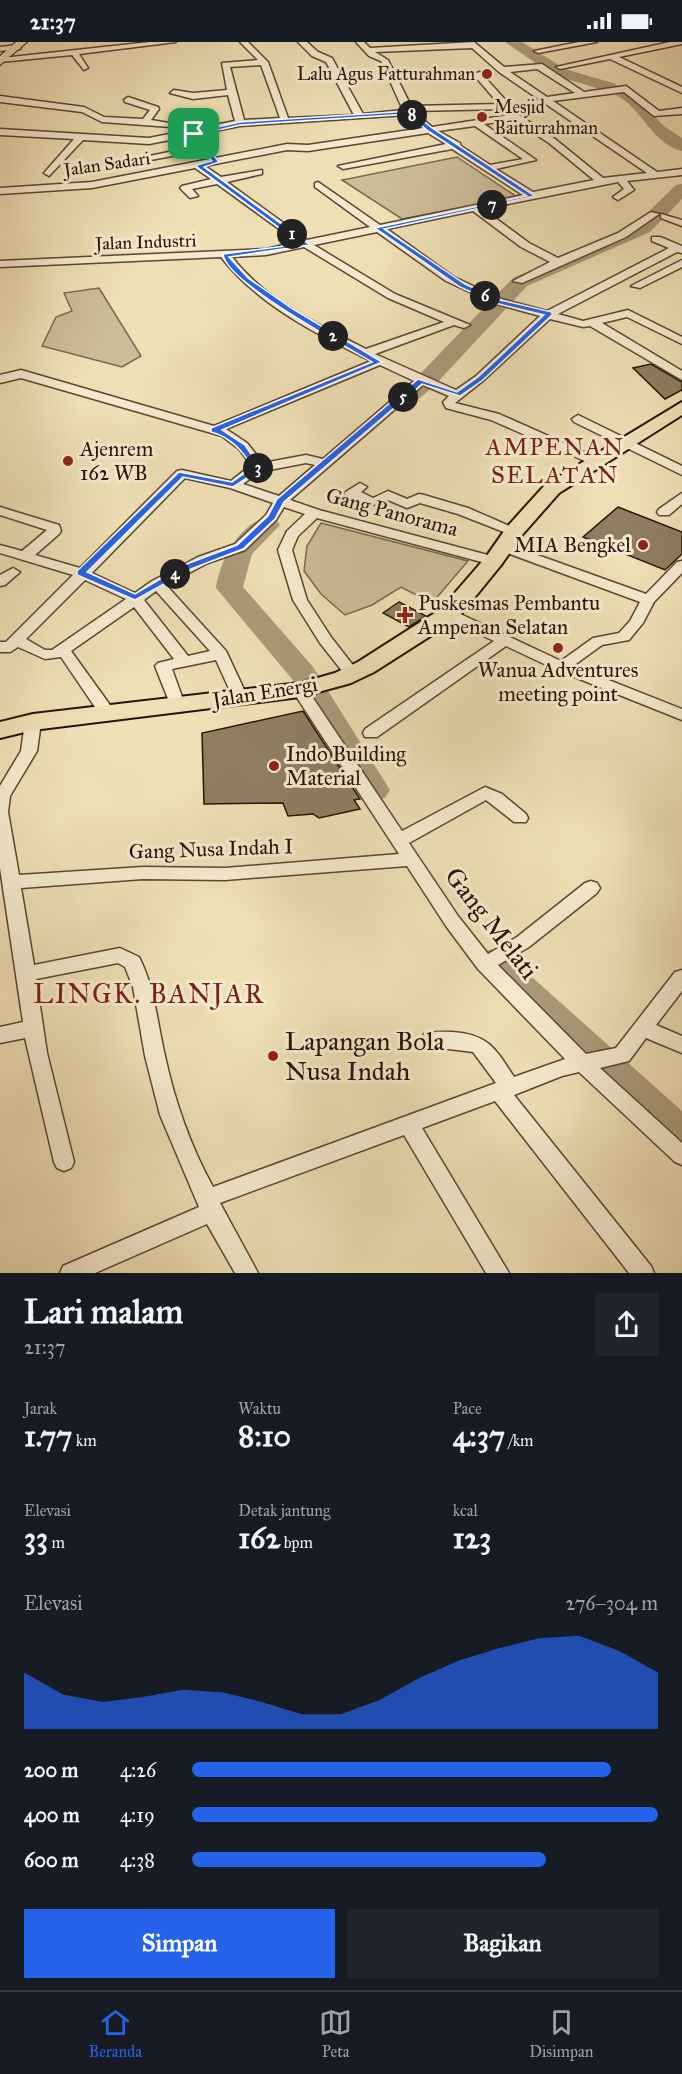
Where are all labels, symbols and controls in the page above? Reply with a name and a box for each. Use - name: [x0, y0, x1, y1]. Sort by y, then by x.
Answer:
- text: 21:37: [30, 8, 76, 35]
- place label: Lalu Agus Fatturahman: [297, 63, 475, 86]
- marker: Lalu Agus Fatturahman: [480, 67, 494, 81]
- place label: Mesjid Baiturrahman: [494, 96, 598, 139]
- pin: 8: [397, 100, 427, 130]
- text: 8: [408, 105, 416, 124]
- pin: [168, 108, 219, 159]
- marker: Mesjid Baiturrahman: [475, 110, 489, 124]
- icon: arrive: [177, 117, 210, 150]
- street label: Jalan Sadari: [60, 147, 152, 182]
- pin: 7: [477, 190, 507, 220]
- text: 7: [488, 195, 496, 214]
- pin: 1: [277, 219, 307, 249]
- text: 1: [289, 224, 295, 243]
- street label: Jalan Industri: [93, 229, 197, 256]
- pin: 6: [470, 281, 500, 311]
- text: 6: [481, 286, 489, 305]
- pin: 2: [318, 321, 348, 351]
- text: 2: [329, 326, 337, 345]
- pin: 5: [388, 382, 418, 412]
- text: 5: [399, 387, 407, 406]
- district label: AMPENAN SELATAN: [484, 432, 625, 490]
- place label: Ajenrem 162 WB: [79, 436, 154, 486]
- pin: 3: [243, 453, 273, 483]
- marker: Ajenrem 162 WB: [61, 454, 75, 468]
- text: 3: [255, 458, 261, 477]
- street label: Gang Panorama: [323, 482, 461, 542]
- place label: MIA Bengkel: [514, 532, 631, 558]
- marker: MIA Bengkel: [636, 538, 650, 552]
- pin: 4: [160, 559, 190, 589]
- text: 4: [171, 564, 179, 583]
- place label: Puskesmas Pembantu Ampenan Selatan: [417, 590, 600, 640]
- marker: Puskesmas Pembantu Ampenan Selatan: [396, 606, 414, 624]
- marker: Wanua Adventures meeting point: [551, 641, 565, 655]
- place label: Wanua Adventures meeting point: [478, 657, 638, 707]
- street label: Jalan Energi: [209, 671, 320, 713]
- place label: Indo Building Material: [286, 741, 406, 791]
- marker: Indo Building Material: [267, 759, 281, 773]
- street label: Gang Nusa Indah I: [128, 833, 294, 865]
- street label: Gang Melati: [438, 861, 546, 985]
- district label: LINGK. BANJAR: [33, 977, 265, 1010]
- place label: Lapangan Bola Nusa Indah: [285, 1025, 444, 1087]
- marker: Lapangan Bola Nusa Indah: [266, 1049, 280, 1063]
- text: Lari malam: [24, 1292, 183, 1332]
- button: share: [595, 1293, 658, 1356]
- text: 21:37: [24, 1335, 65, 1359]
- text: Jarak: [24, 1399, 57, 1418]
- text: Waktu: [238, 1399, 281, 1418]
- text: Pace: [453, 1399, 482, 1418]
- text: 1.77: [24, 1418, 72, 1454]
- text: 8:10: [238, 1418, 291, 1454]
- text: 4:37: [453, 1418, 505, 1454]
- text: km: [72, 1431, 97, 1450]
- text: /km: [505, 1431, 534, 1450]
- text: Elevasi: [24, 1501, 71, 1520]
- text: Detak jantung: [238, 1501, 330, 1520]
- text: kcal: [453, 1501, 478, 1520]
- text: 33: [24, 1520, 48, 1556]
- text: 162: [238, 1520, 280, 1556]
- text: 123: [453, 1520, 491, 1556]
- text: m: [48, 1533, 65, 1552]
- text: bpm: [280, 1533, 313, 1552]
- text: Elevasi: [24, 1591, 83, 1615]
- text: 276–304 m: [565, 1591, 658, 1615]
- text: 200 m: [24, 1758, 78, 1782]
- text: 4:26: [120, 1758, 156, 1782]
- text: 400 m: [24, 1803, 80, 1827]
- text: 4:19: [120, 1803, 155, 1827]
- text: 600 m: [24, 1848, 79, 1872]
- text: 4:38: [120, 1848, 155, 1872]
- button: Simpan: [24, 1909, 335, 1978]
- button: Bagikan: [347, 1909, 658, 1978]
- tab: Beranda: [89, 2006, 142, 2061]
- tab: Peta: [319, 2006, 352, 2061]
- tab: Disimpan: [529, 2006, 593, 2061]

